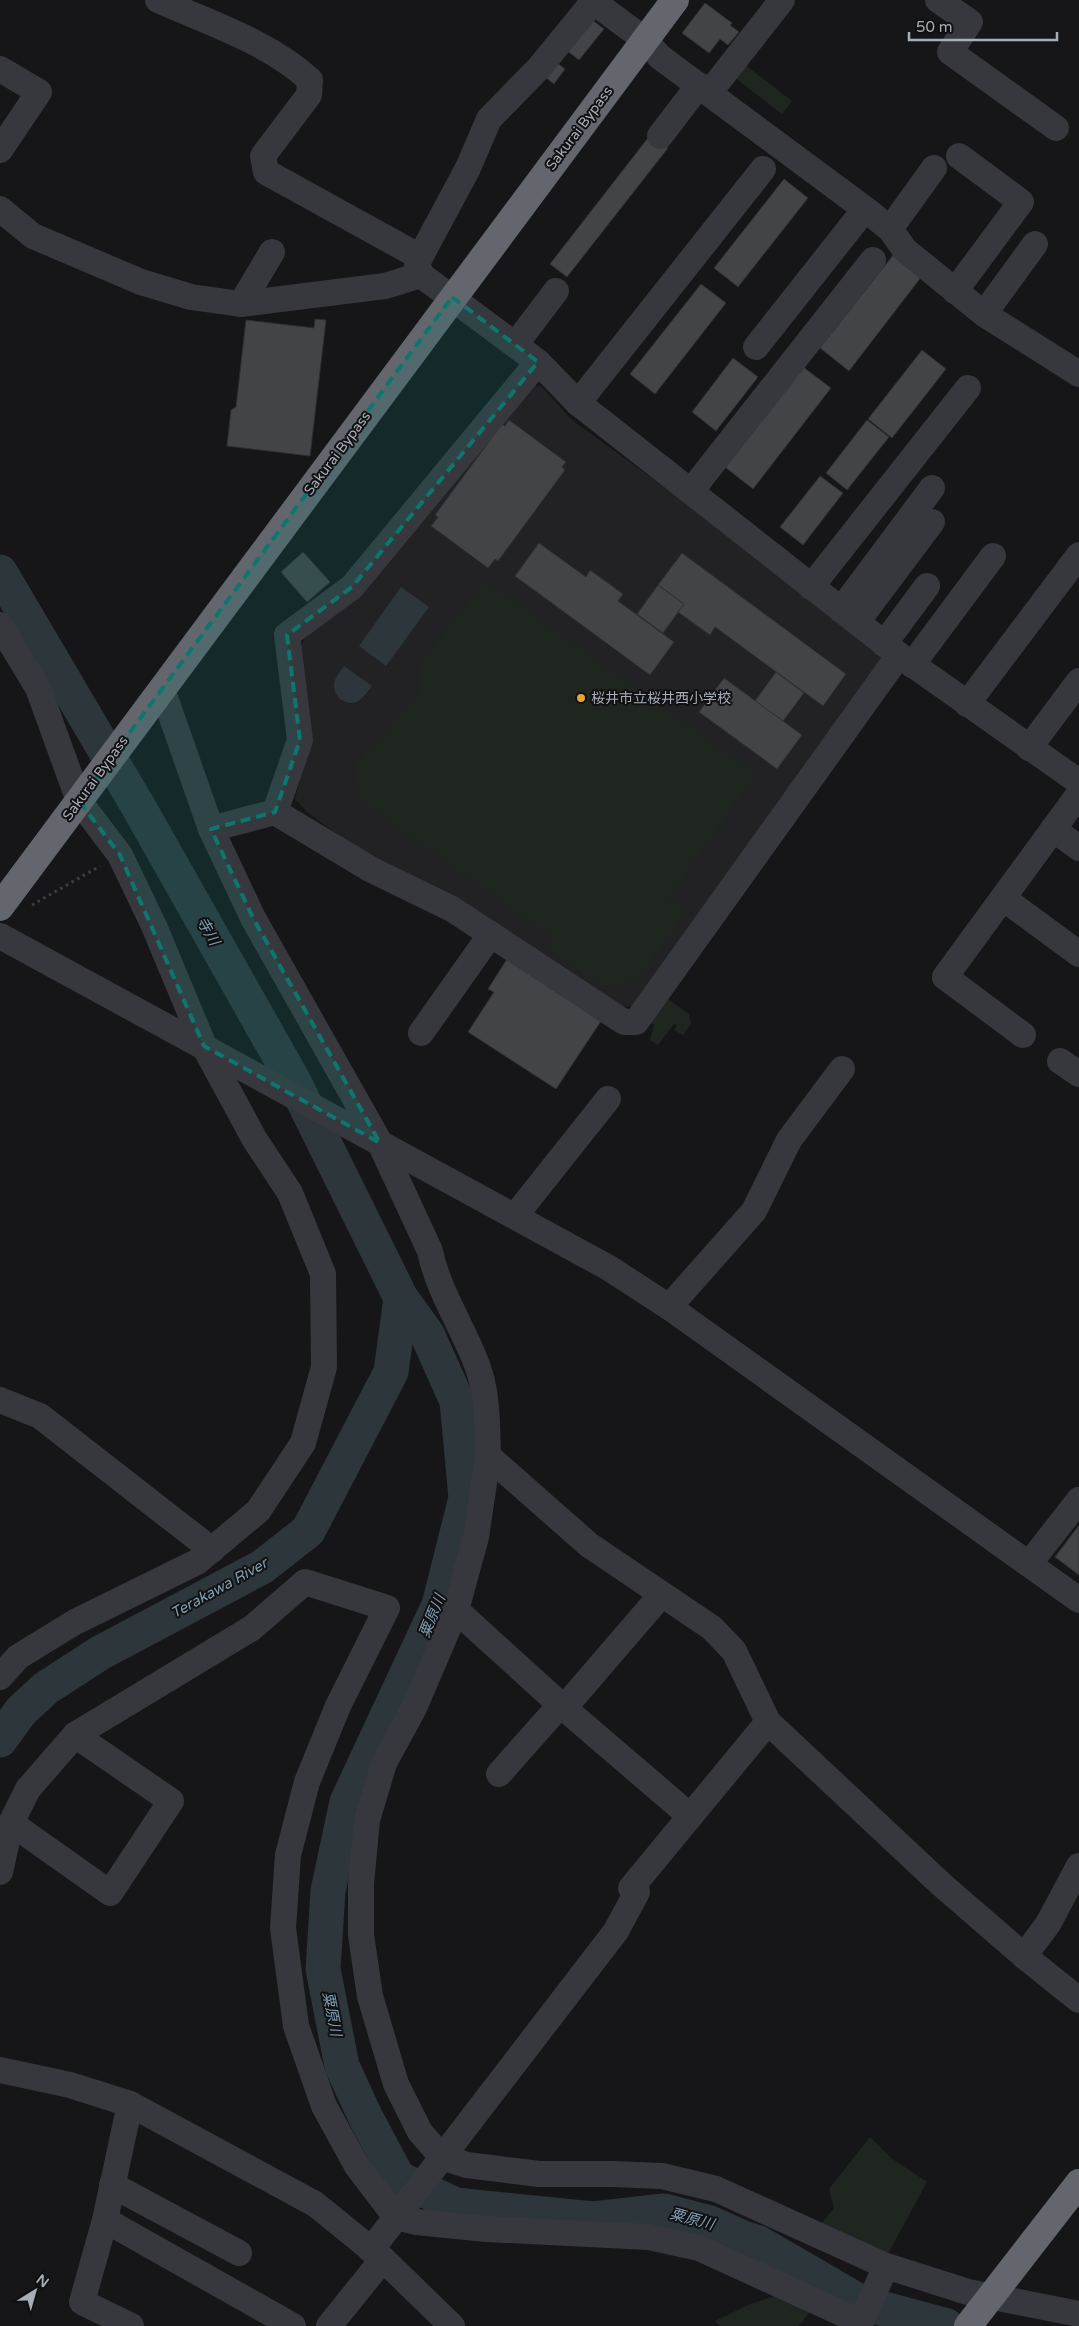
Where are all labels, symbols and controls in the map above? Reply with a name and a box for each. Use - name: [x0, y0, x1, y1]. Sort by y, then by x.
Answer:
- scale bar: [909, 10, 1056, 42]
- text: 50 m: [916, 18, 953, 36]
- street label: Sakurai Bypass: [542, 83, 617, 173]
- street label: Sakurai Bypass: [300, 408, 375, 498]
- place label: 桜井市立桜井西小学校: [591, 690, 731, 707]
- marker: 桜井市立桜井西小学校: [575, 692, 587, 704]
- street label: Sakurai Bypass: [59, 733, 132, 824]
- water label: 寺川: [193, 914, 224, 950]
- water label: Terakawa River: [168, 1553, 272, 1622]
- water label: 粟原川: [415, 1590, 450, 1640]
- water label: 粟原川: [319, 1990, 346, 2040]
- water label: 粟原川: [668, 2204, 718, 2234]
- north arrow: [10, 2266, 60, 2316]
- text: N: [33, 2271, 52, 2291]

